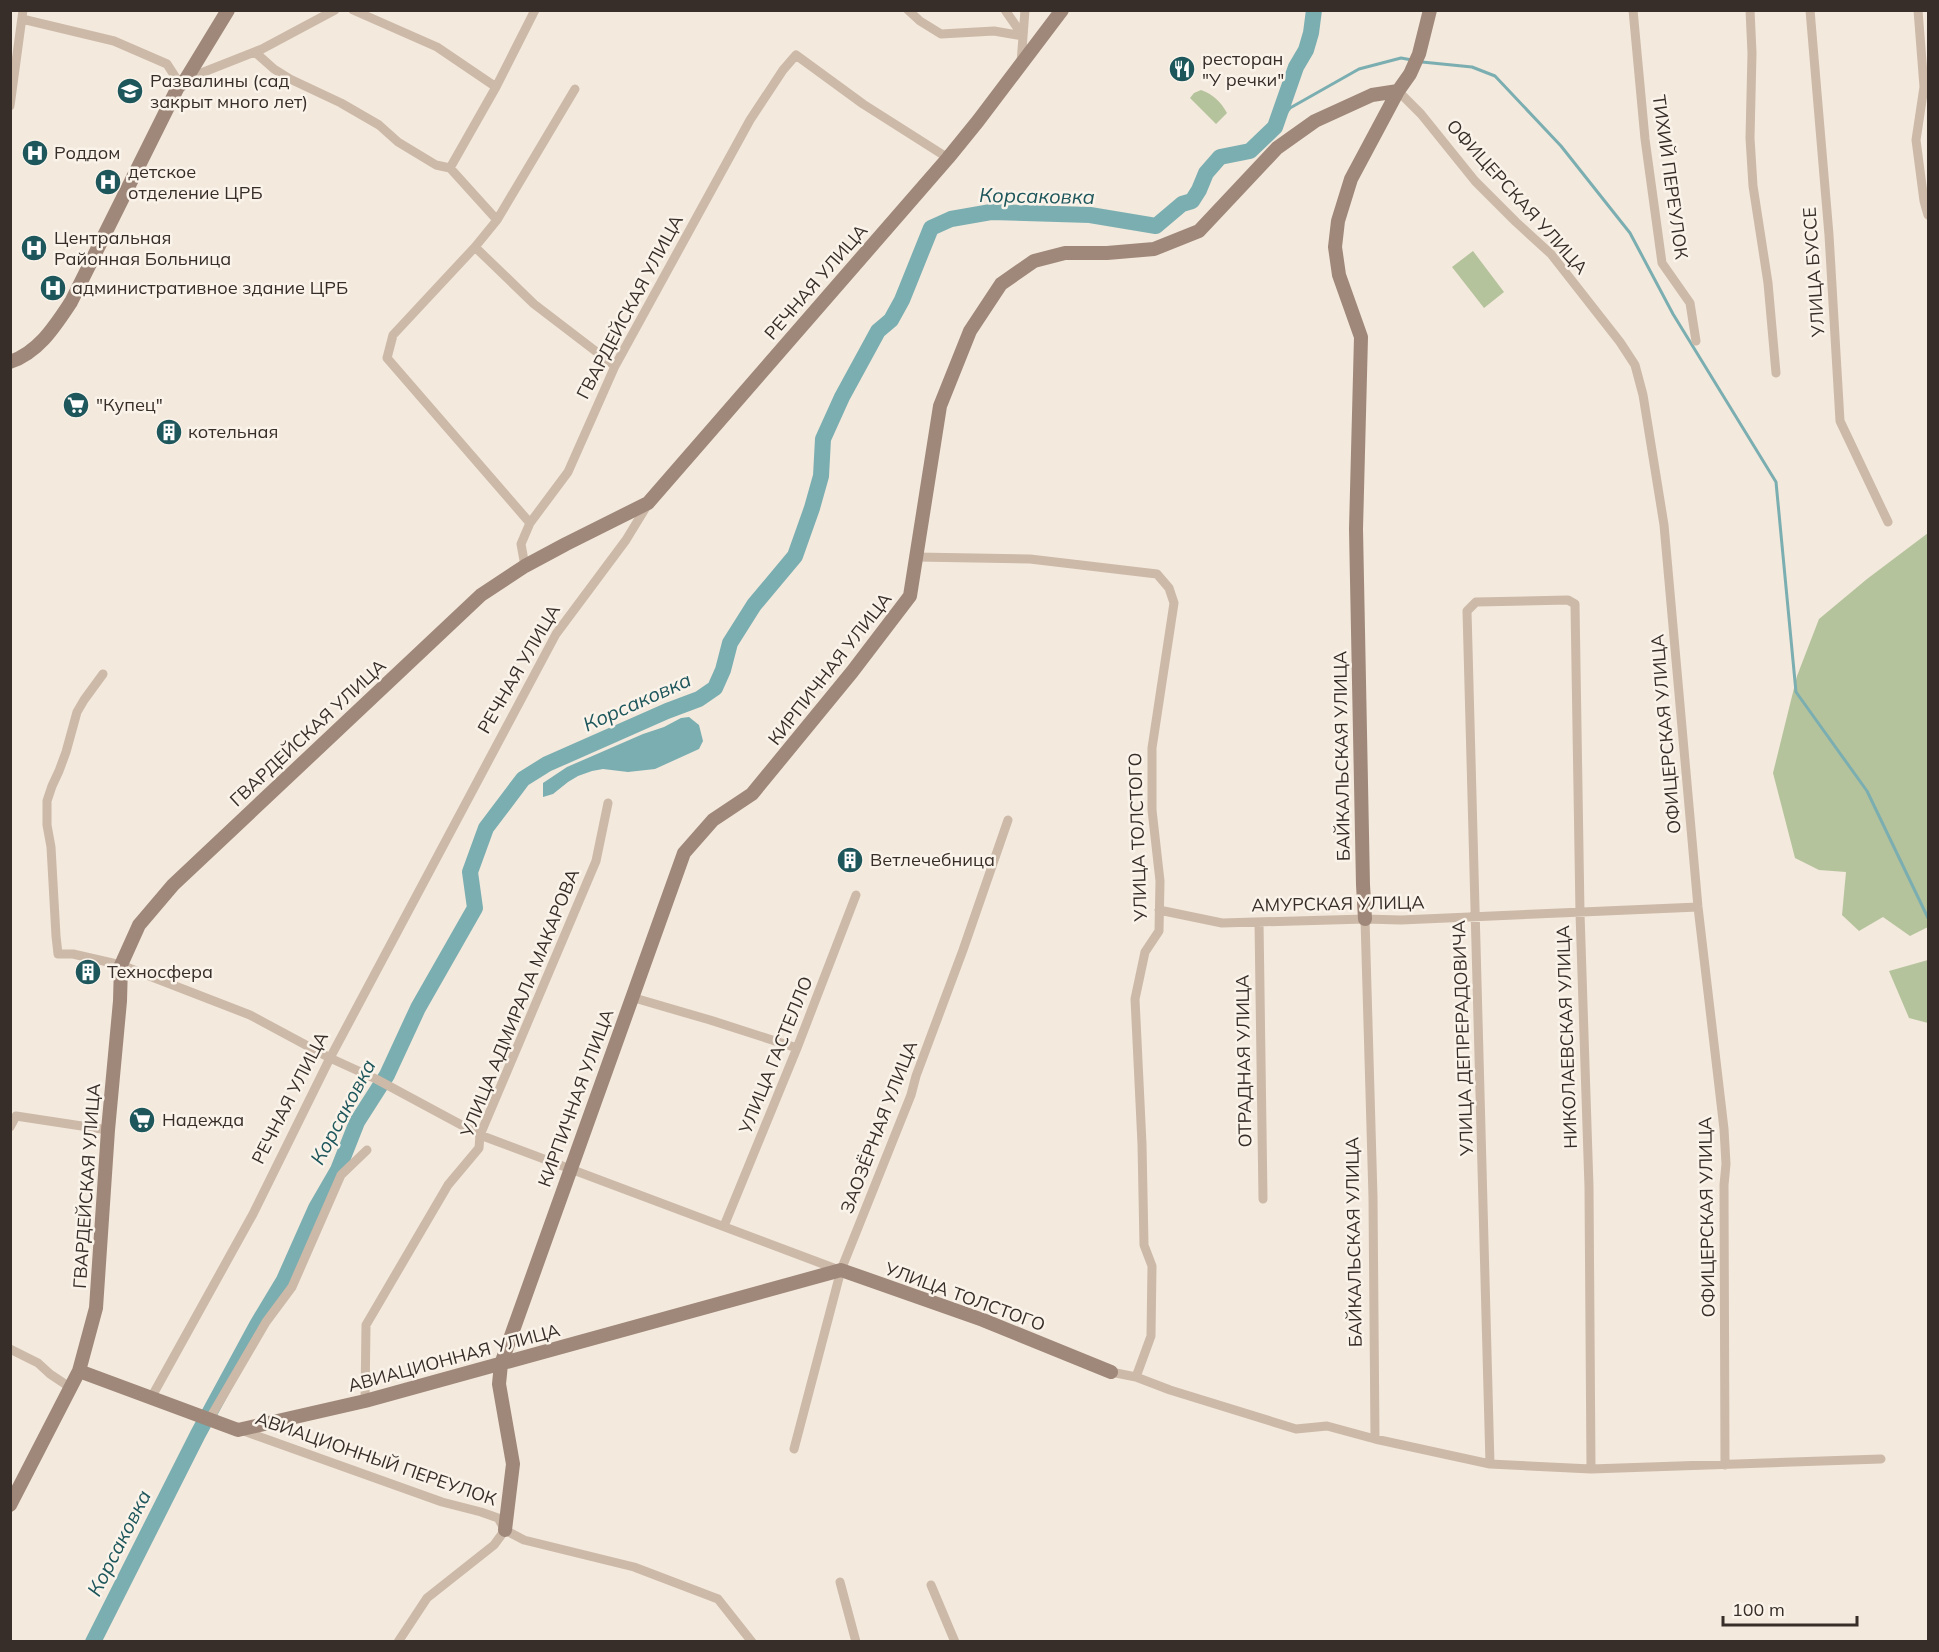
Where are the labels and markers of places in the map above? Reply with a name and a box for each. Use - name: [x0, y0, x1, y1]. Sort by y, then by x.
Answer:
- place label: ресторан "У речки": [1202, 47, 1284, 91]
- restaurant icon: ресторан "У речки": [1167, 54, 1197, 84]
- place label: Развалины (сад закрыт много лет): [150, 69, 308, 113]
- school or university icon: Развалины (сад закрыт много лет): [115, 76, 145, 106]
- hospital icon: Роддом: [20, 138, 50, 168]
- place label: Роддом: [54, 141, 120, 164]
- place label: детское отделение ЦРБ: [128, 160, 263, 204]
- hospital icon: детское отделение ЦРБ: [93, 167, 123, 197]
- place label: Центральная Районная Больница: [54, 226, 231, 270]
- hospital icon: Центральная Районная Больница: [19, 233, 49, 263]
- hospital icon: административное здание ЦРБ: [38, 273, 68, 303]
- place label: административное здание ЦРБ: [72, 276, 348, 299]
- supermarket icon: "Купец": [61, 390, 91, 420]
- place label: "Купец": [96, 393, 163, 416]
- building icon: котельная: [154, 417, 184, 447]
- place label: котельная: [188, 420, 278, 443]
- building icon: Ветлечебница: [835, 845, 865, 875]
- place label: Ветлечебница: [870, 848, 995, 871]
- building icon: Техносфера: [73, 957, 103, 987]
- place label: Техносфера: [107, 960, 213, 983]
- supermarket icon: Надежда: [127, 1105, 157, 1135]
- place label: Надежда: [162, 1108, 244, 1131]

